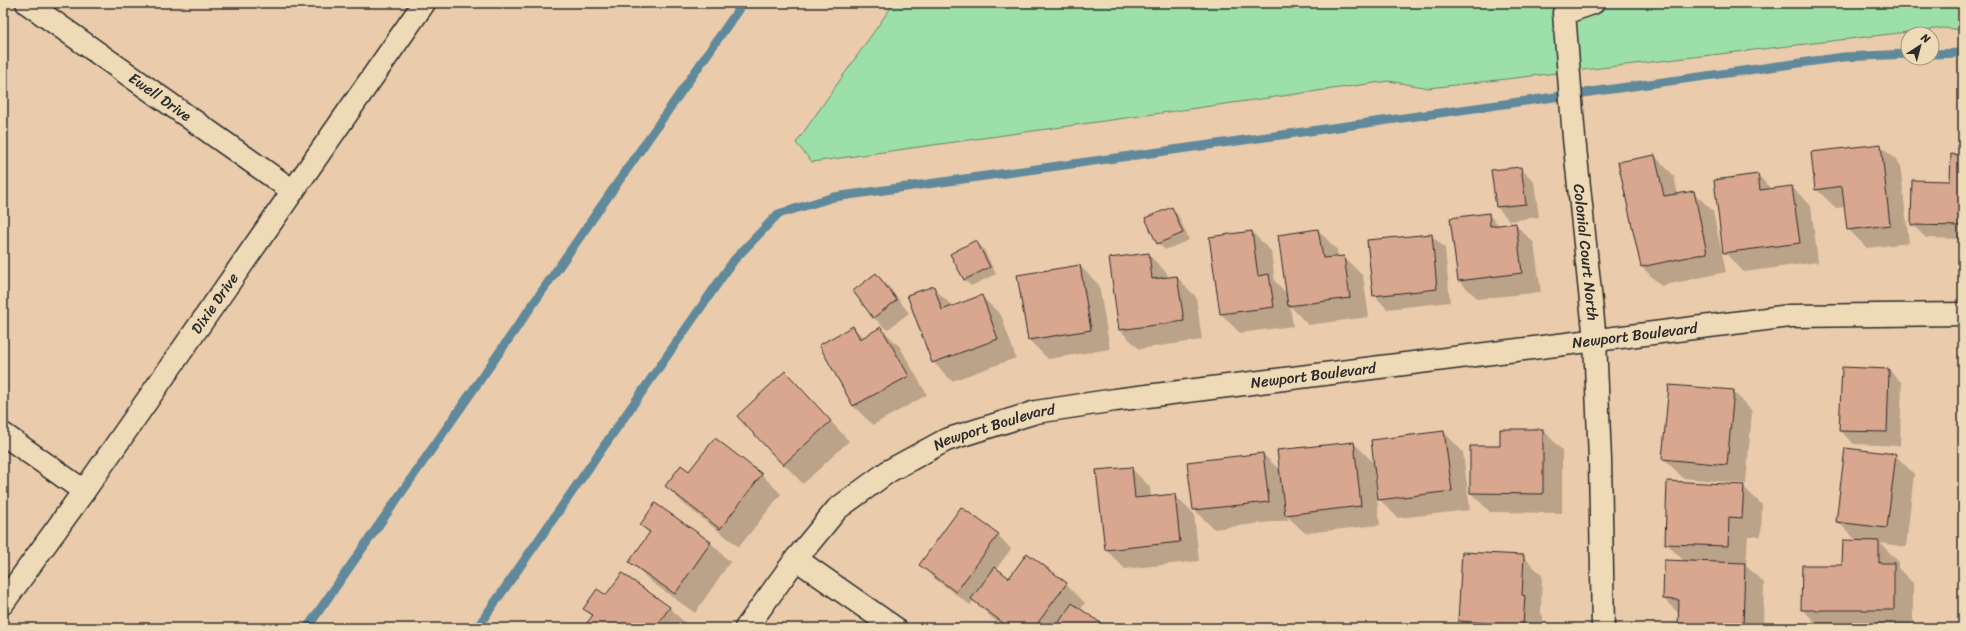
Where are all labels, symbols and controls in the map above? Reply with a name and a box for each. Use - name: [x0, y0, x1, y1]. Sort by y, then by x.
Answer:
- north arrow: [1900, 26, 1940, 66]
- text: N: [1916, 28, 1935, 48]
- street label: Ewell Drive: [123, 66, 197, 129]
- street label: Colonial Court North: [1566, 183, 1606, 322]
- street label: Dixie Drive: [184, 267, 246, 339]
- street label: Newport Boulevard: [1570, 315, 1700, 356]
- street label: Newport Boulevard: [1249, 355, 1378, 396]
- street label: Newport Boulevard: [928, 396, 1058, 458]

